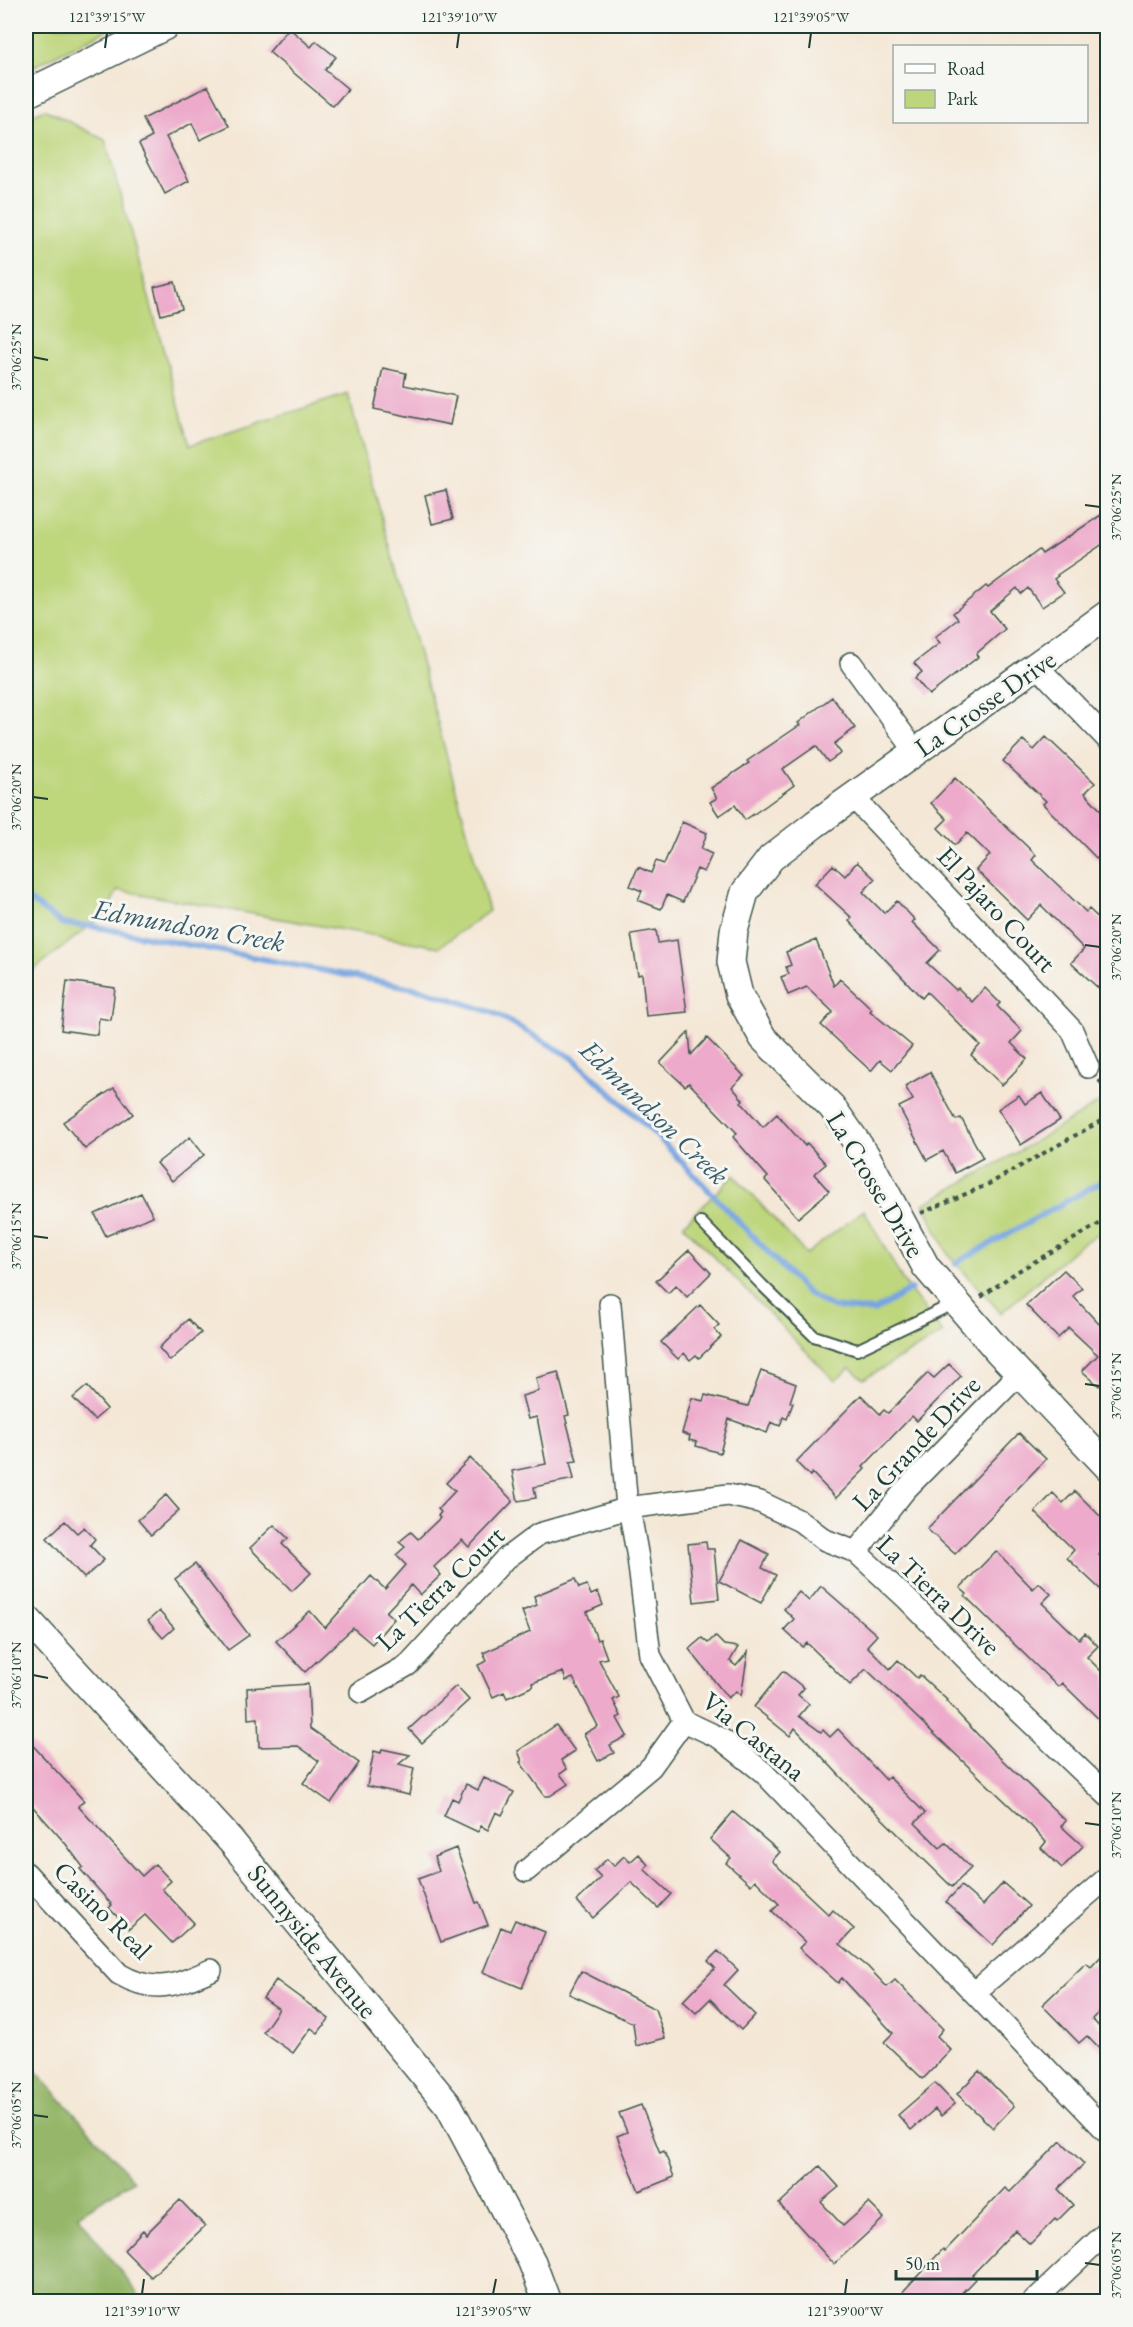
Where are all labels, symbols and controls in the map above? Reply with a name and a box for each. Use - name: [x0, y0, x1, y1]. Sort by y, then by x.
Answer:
- text: 121°39'15"W: [69, 7, 145, 26]
- text: 121°39'10"W: [421, 7, 497, 26]
- text: 121°39'05"W: [773, 7, 849, 26]
- legend: [893, 45, 1088, 123]
- text: Road: [947, 57, 986, 80]
- text: Park: [947, 87, 978, 110]
- text: 37°06'25"N: [6, 323, 25, 391]
- text: 37°06'25"N: [1106, 473, 1125, 541]
- street label: La Crosse Drive: [908, 641, 1062, 765]
- text: 37°06'20"N: [6, 763, 25, 831]
- street label: El Pajaro Court: [930, 839, 1065, 980]
- water label: Edmundson Creek: [89, 890, 288, 960]
- text: 37°06'20"N: [1106, 913, 1125, 981]
- water label: Edmundson Creek: [572, 1031, 737, 1192]
- street label: La Crosse Drive: [819, 1104, 933, 1264]
- text: 37°06'15"N: [6, 1202, 25, 1270]
- text: 37°06'15"N: [1106, 1352, 1125, 1420]
- street label: La Grande Drive: [844, 1368, 988, 1518]
- street label: La Tierra Court: [368, 1518, 512, 1658]
- street label: La Tierra Drive: [870, 1527, 1008, 1663]
- text: 37°06'10"N: [6, 1641, 25, 1709]
- street label: Via Castana: [695, 1684, 813, 1789]
- text: 37°06'10"N: [1106, 1791, 1125, 1859]
- street label: Casino Real: [46, 1853, 160, 1967]
- street label: Sunnyside Avenue: [240, 1857, 386, 2025]
- text: 37°06'05"N: [6, 2081, 25, 2149]
- text: 37°06'05"N: [1106, 2231, 1125, 2299]
- scale bar: [896, 2243, 1037, 2281]
- text: 50 m: [905, 2252, 940, 2275]
- text: 121°39'10"W: [104, 2301, 180, 2320]
- text: 121°39'05"W: [455, 2301, 531, 2320]
- text: 121°39'00"W: [807, 2301, 883, 2320]

